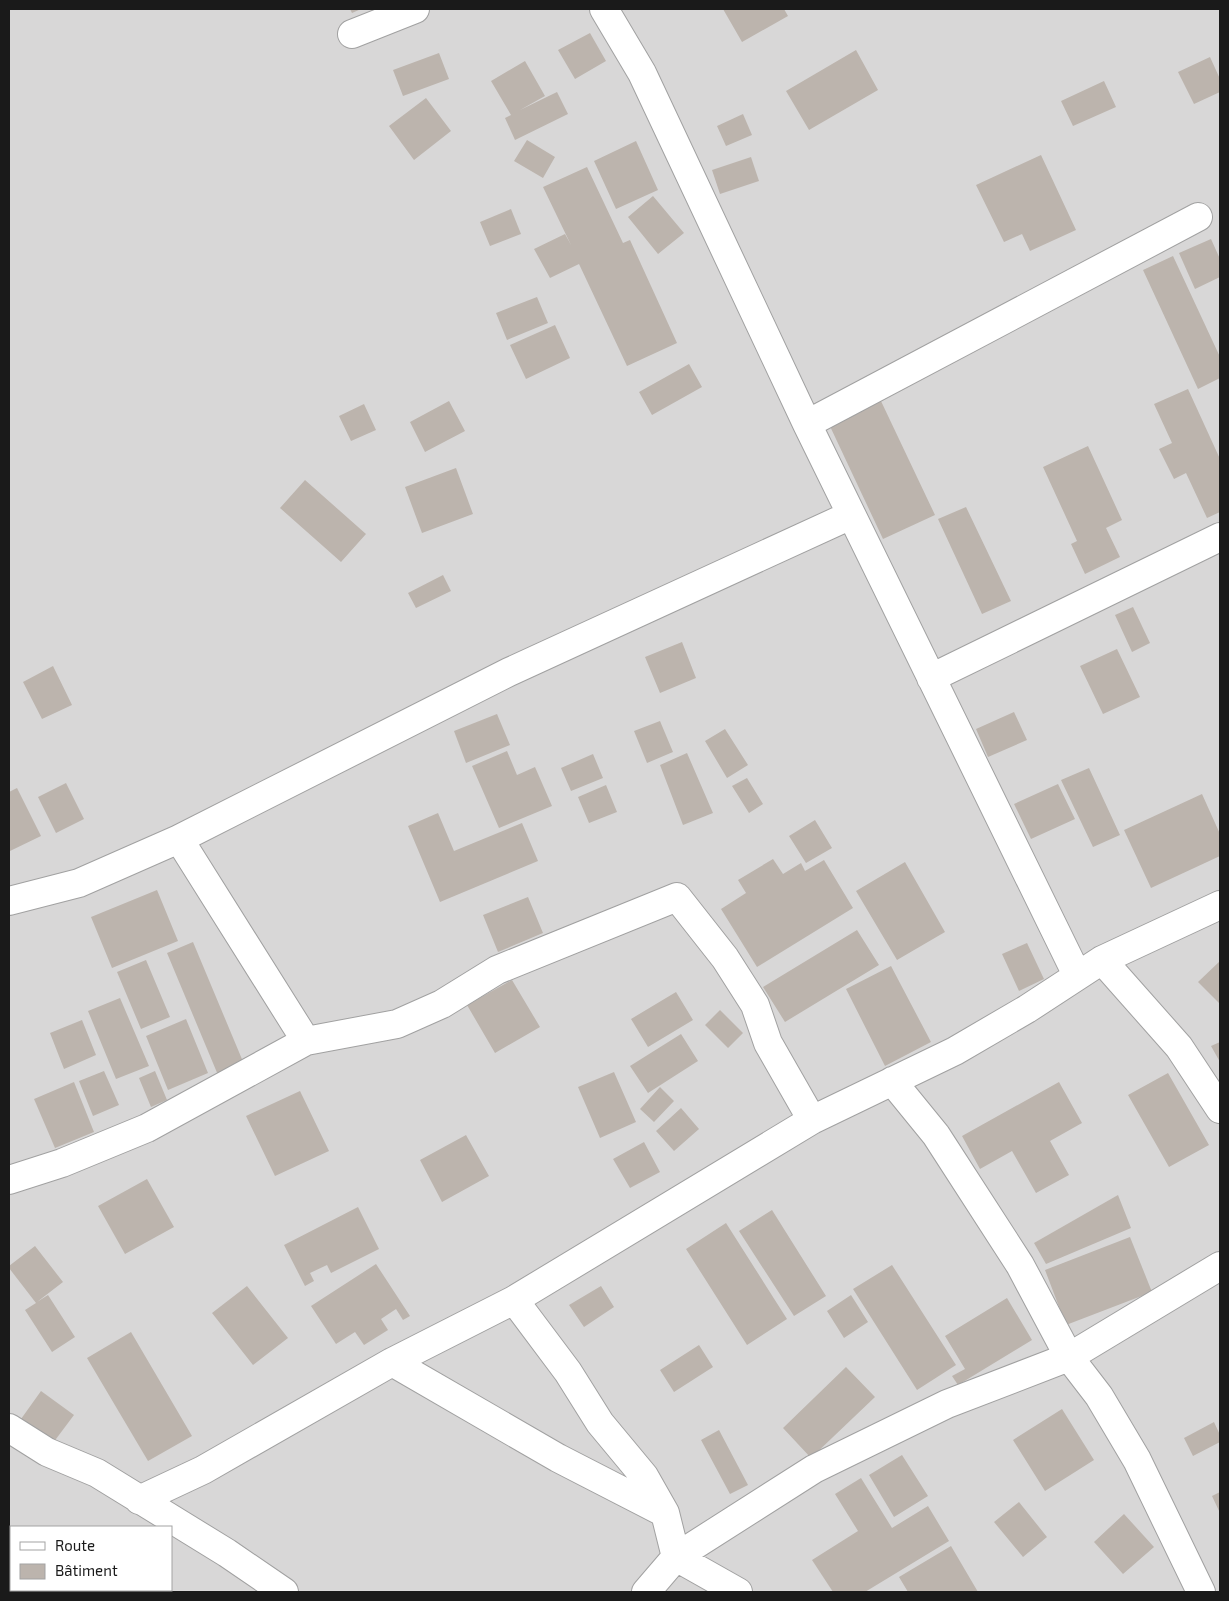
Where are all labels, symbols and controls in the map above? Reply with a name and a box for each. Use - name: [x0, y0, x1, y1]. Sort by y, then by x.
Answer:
- legend: [10, 1526, 172, 1591]
- text: Route: [55, 1536, 95, 1554]
- text: Bâtiment: [55, 1561, 118, 1579]

